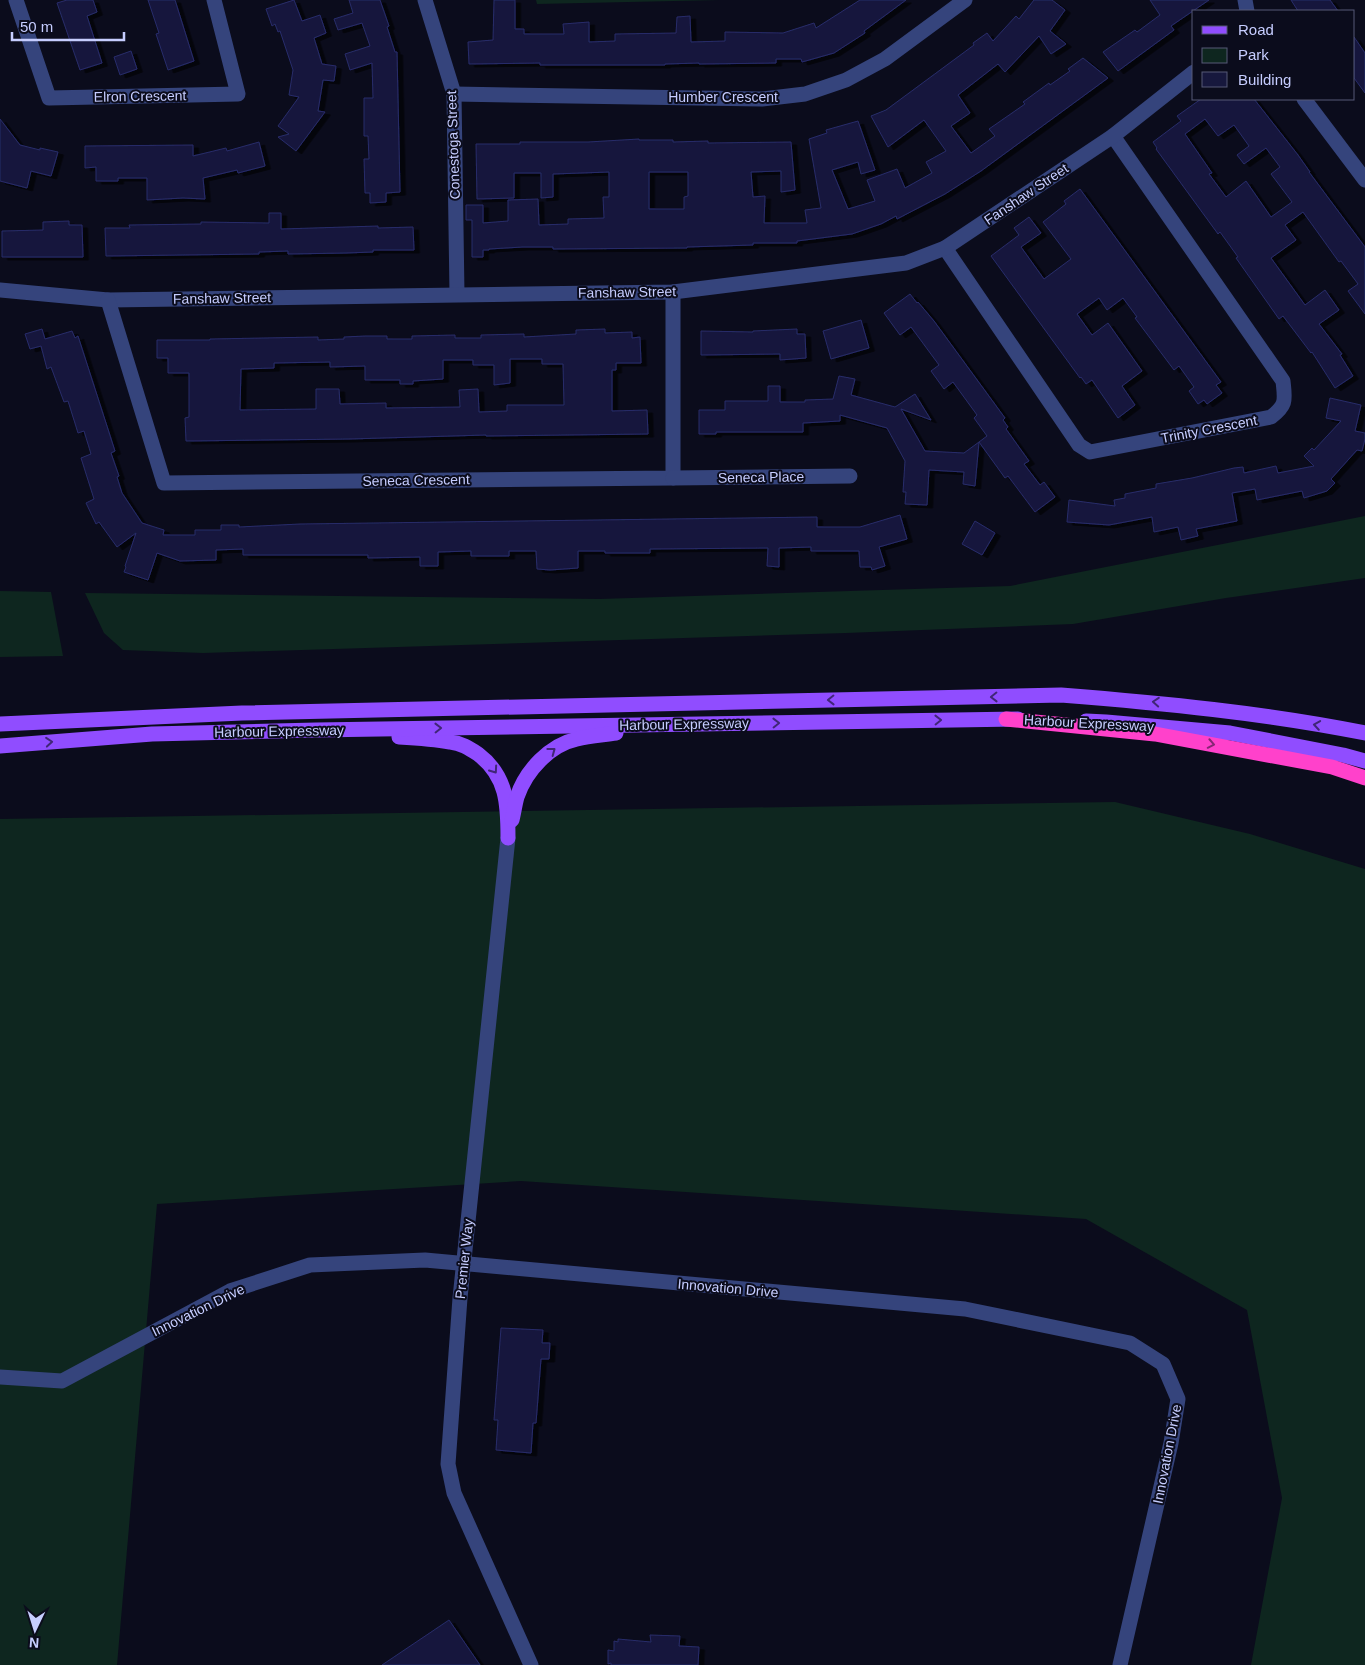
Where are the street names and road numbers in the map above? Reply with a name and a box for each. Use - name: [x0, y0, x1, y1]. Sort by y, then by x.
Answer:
- street label: Elron Crescent: [94, 87, 187, 105]
- street label: Humber Crescent: [668, 89, 778, 105]
- street label: Conestoga Street: [443, 90, 463, 200]
- street label: Fanshaw Street: [981, 160, 1071, 228]
- street label: Fanshaw Street: [578, 283, 676, 301]
- street label: Fanshaw Street: [173, 289, 271, 307]
- street label: Trinity Crescent: [1160, 412, 1258, 446]
- street label: Seneca Place: [718, 468, 805, 486]
- street label: Seneca Crescent: [362, 471, 470, 489]
- street label: Harbour Expressway: [1024, 712, 1154, 734]
- street label: Harbour Expressway: [619, 715, 749, 733]
- street label: Harbour Expressway: [214, 722, 344, 740]
- street label: Premier Way: [452, 1218, 476, 1300]
- street label: Innovation Drive: [677, 1276, 779, 1300]
- street label: Innovation Drive: [149, 1281, 247, 1339]
- street label: Innovation Drive: [1149, 1403, 1185, 1505]

